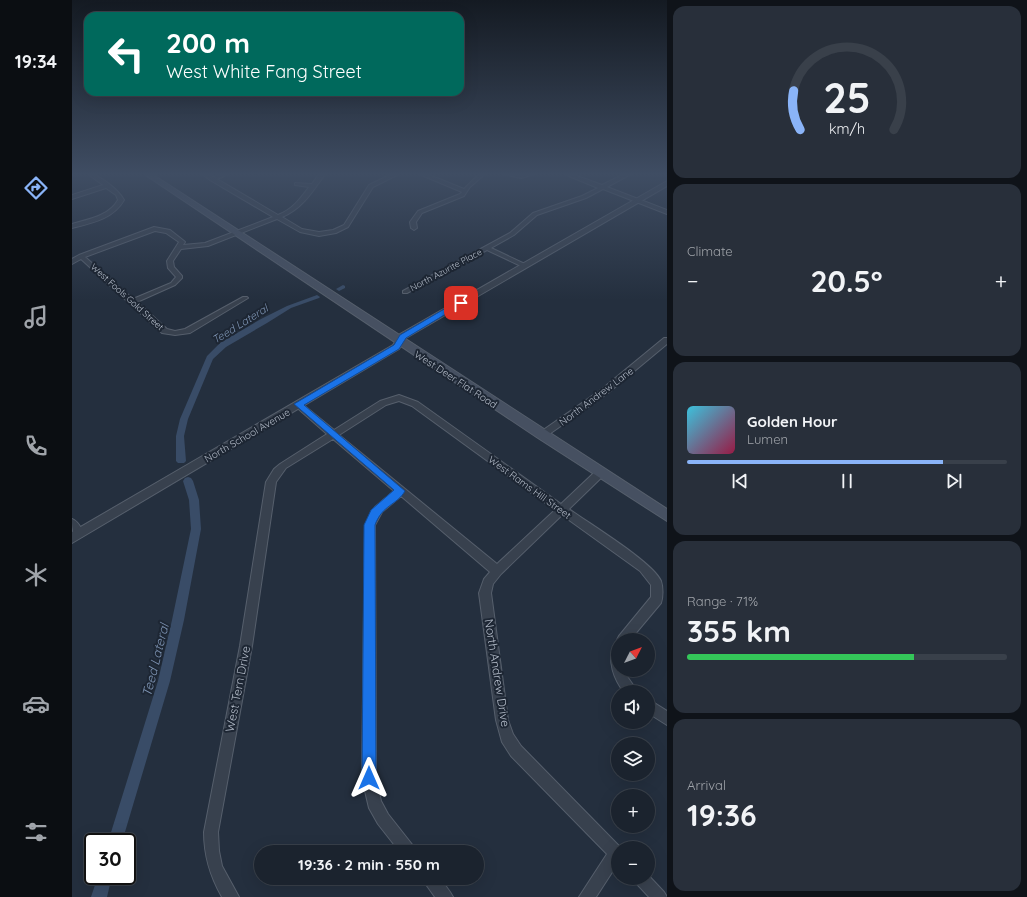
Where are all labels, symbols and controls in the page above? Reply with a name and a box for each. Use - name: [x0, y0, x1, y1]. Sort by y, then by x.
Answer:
- text: 200 m: [166, 25, 250, 60]
- icon: left: [100, 28, 152, 80]
- text: 19:34: [15, 50, 57, 73]
- text: West White Fang Street: [166, 60, 362, 83]
- text: 25: [823, 71, 871, 123]
- text: km/h: [829, 120, 865, 138]
- icon: directions: [22, 174, 50, 202]
- text: Climate: [687, 243, 733, 259]
- street label: North Azurite Place: [408, 246, 484, 293]
- street label: West Fools Gold Street: [89, 261, 166, 332]
- text: 20.5°: [811, 262, 883, 300]
- text: −: [687, 267, 698, 295]
- text: +: [995, 267, 1007, 295]
- pin: [444, 286, 478, 320]
- icon: arrive: [450, 292, 472, 314]
- water label: Teed Lateral: [210, 301, 272, 347]
- icon: music: [22, 303, 50, 331]
- street label: West Deer Flat Road: [412, 348, 500, 411]
- street label: North Andrew Lane: [557, 364, 636, 429]
- street label: North School Avenue: [202, 405, 293, 465]
- text: Golden Hour: [747, 412, 838, 431]
- text: Lumen: [747, 431, 788, 447]
- icon: phone: [22, 432, 50, 460]
- street label: West Rams Hill Street: [486, 453, 574, 522]
- icon: previous: [729, 470, 751, 492]
- icon: pause: [836, 470, 858, 492]
- icon: next: [943, 470, 965, 492]
- icon: climate: [22, 561, 50, 589]
- text: Range · 71%: [687, 593, 758, 609]
- text: 355 km: [687, 612, 791, 650]
- street label: North Andrew Drive: [482, 618, 513, 728]
- water label: Teed Lateral: [138, 620, 172, 698]
- north arrow: [611, 633, 655, 677]
- map controls: [611, 633, 655, 885]
- street label: West Tern Drive: [222, 644, 253, 733]
- button: sound: [611, 685, 655, 729]
- icon: car: [22, 690, 50, 718]
- button: layers: [611, 737, 655, 781]
- position arrow: [348, 757, 390, 799]
- text: Arrival: [687, 777, 726, 793]
- button: +: [611, 789, 655, 833]
- text: 19:36: [687, 796, 757, 834]
- icon: filters: [22, 818, 50, 846]
- speed limit sign: 30: [84, 833, 136, 885]
- button: −: [611, 841, 655, 885]
- text: 19:36 · 2 min · 550 m: [298, 855, 440, 874]

